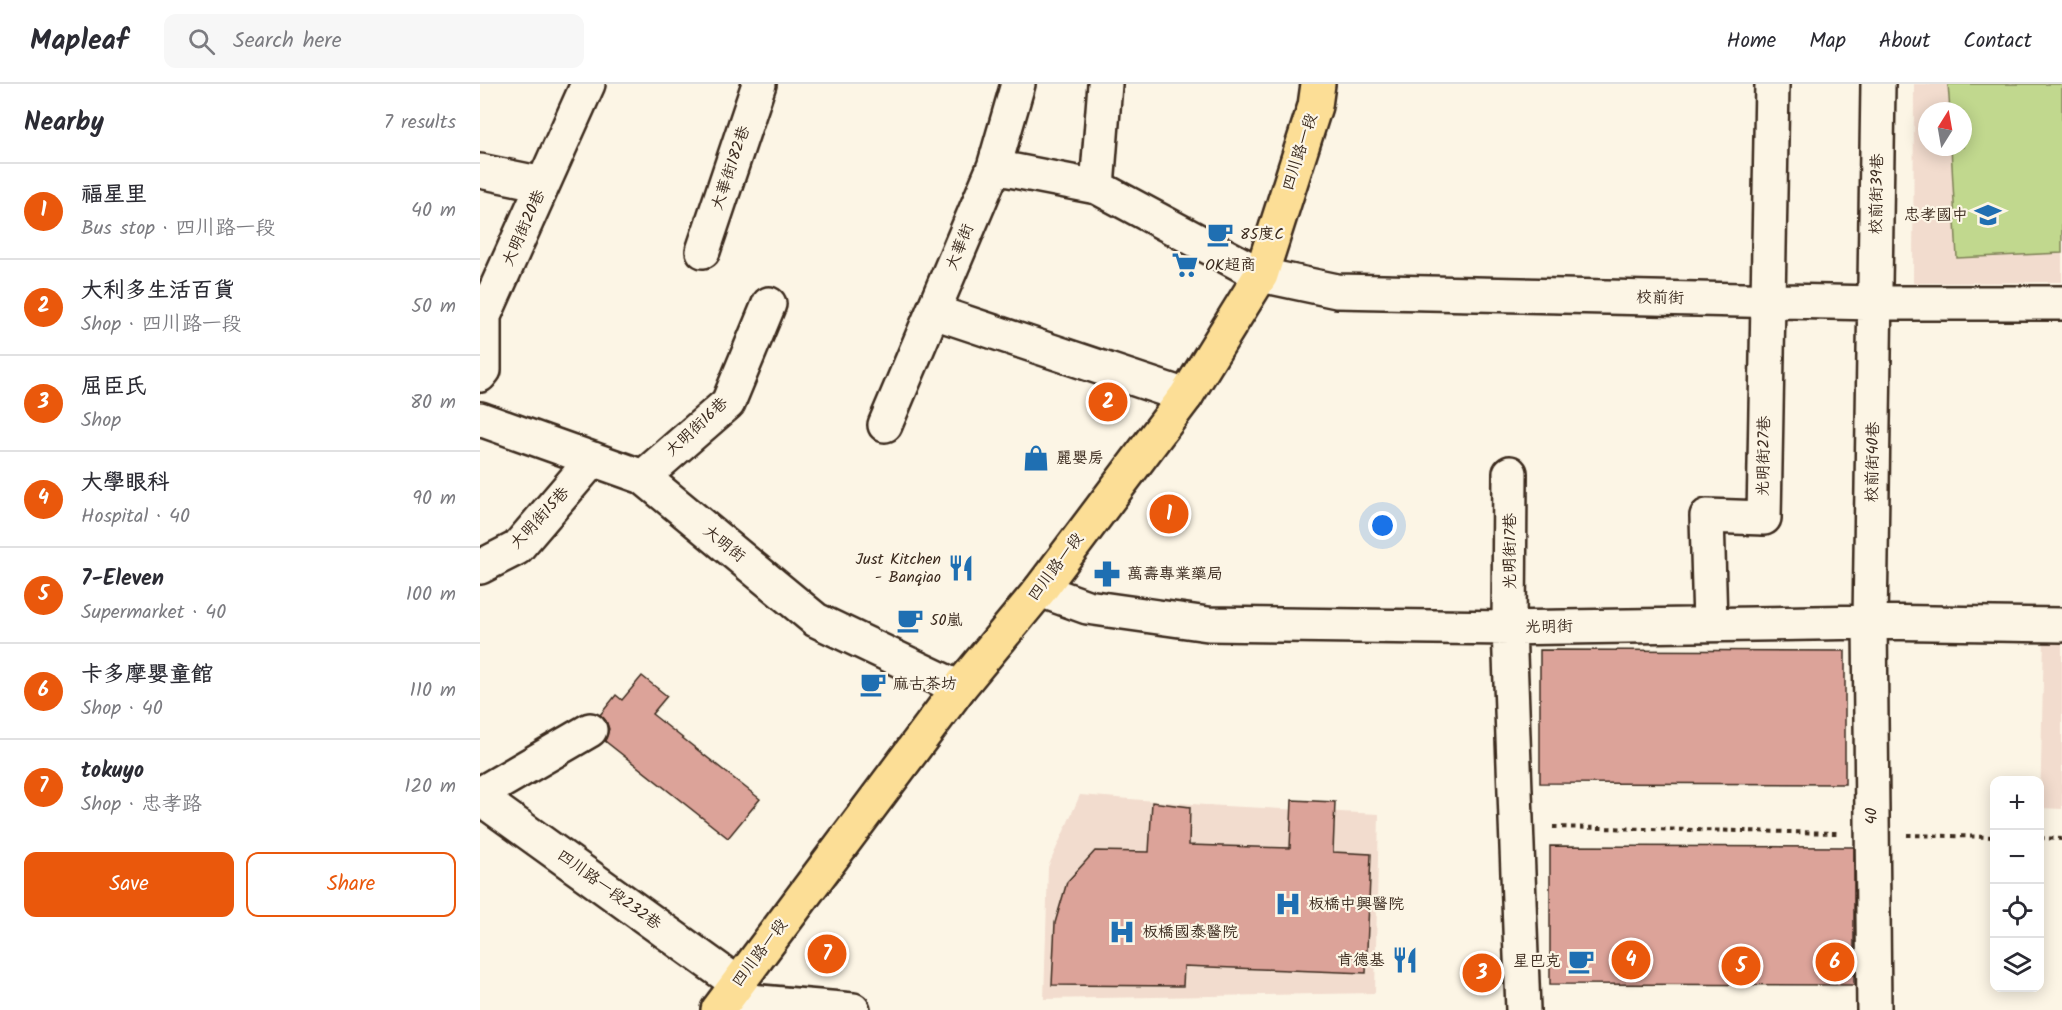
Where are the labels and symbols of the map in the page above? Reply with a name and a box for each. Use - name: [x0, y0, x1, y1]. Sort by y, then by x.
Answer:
- north arrow: [1918, 102, 1972, 156]
- street label: 四川路一段: [1276, 110, 1324, 194]
- street label: 大華街182巷: [705, 122, 757, 214]
- street label: 校前街39巷: [1864, 153, 1890, 235]
- street label: 大明街20巷: [496, 186, 552, 270]
- school or university icon: 忠孝國中: [1973, 200, 2003, 230]
- place label: 忠孝國中: [1904, 203, 1968, 228]
- cafe icon: 85度C: [1205, 219, 1235, 249]
- street label: 大華街: [939, 220, 981, 274]
- place label: 85度C: [1240, 222, 1284, 247]
- supermarket icon: OK超商: [1170, 250, 1200, 280]
- place label: OK超商: [1205, 253, 1256, 278]
- street label: 校前街: [1636, 285, 1684, 311]
- pin: 2: [1088, 380, 1128, 424]
- street label: 大明街16巷: [660, 391, 734, 463]
- street label: 光明街27巷: [1751, 415, 1777, 497]
- street label: 校前街40巷: [1860, 421, 1886, 503]
- shop icon: 麗嬰房: [1021, 443, 1051, 473]
- place label: 麗嬰房: [1056, 446, 1104, 471]
- street label: 大明街15巷: [504, 481, 576, 555]
- pin: 1: [1150, 492, 1188, 536]
- your location: [1368, 511, 1397, 540]
- street label: 光明街17巷: [1498, 513, 1523, 589]
- street label: 大明街: [697, 519, 751, 569]
- street label: 四川路一段: [1022, 528, 1090, 606]
- place label: Just Kitchen - Banqiao: [856, 547, 941, 590]
- restaurant icon: Just Kitchen - Banqiao: [946, 553, 976, 583]
- pharmacy icon: 萬壽專業藥局: [1092, 559, 1122, 589]
- place label: 萬壽專業藥局: [1127, 562, 1223, 587]
- cafe icon: 50嵐: [895, 605, 925, 635]
- place label: 50嵐: [930, 608, 963, 633]
- street label: 光明街: [1525, 614, 1573, 640]
- cafe icon: 麻古茶坊: [858, 669, 888, 699]
- place label: 麻古茶坊: [893, 672, 957, 697]
- street label: 40: [1859, 807, 1885, 825]
- street label: 四川路一段232巷: [552, 844, 666, 936]
- hospital icon: 板橋中興醫院: [1273, 889, 1303, 919]
- place label: 板橋中興醫院: [1308, 892, 1404, 917]
- street label: 四川路一段: [726, 914, 794, 992]
- hospital icon: 板橋國泰醫院: [1107, 917, 1137, 947]
- place label: 板橋國泰醫院: [1142, 920, 1238, 945]
- pin: 7: [808, 932, 846, 976]
- pin: 4: [1612, 938, 1650, 982]
- pin: 6: [1816, 940, 1854, 984]
- pin: 5: [1722, 944, 1760, 988]
- restaurant icon: 肯德基: [1390, 945, 1420, 975]
- cafe icon: 星巴克: [1566, 946, 1596, 976]
- place label: 肯德基: [1337, 948, 1385, 973]
- place label: 星巴克: [1513, 949, 1561, 974]
- pin: 3: [1462, 950, 1502, 996]

